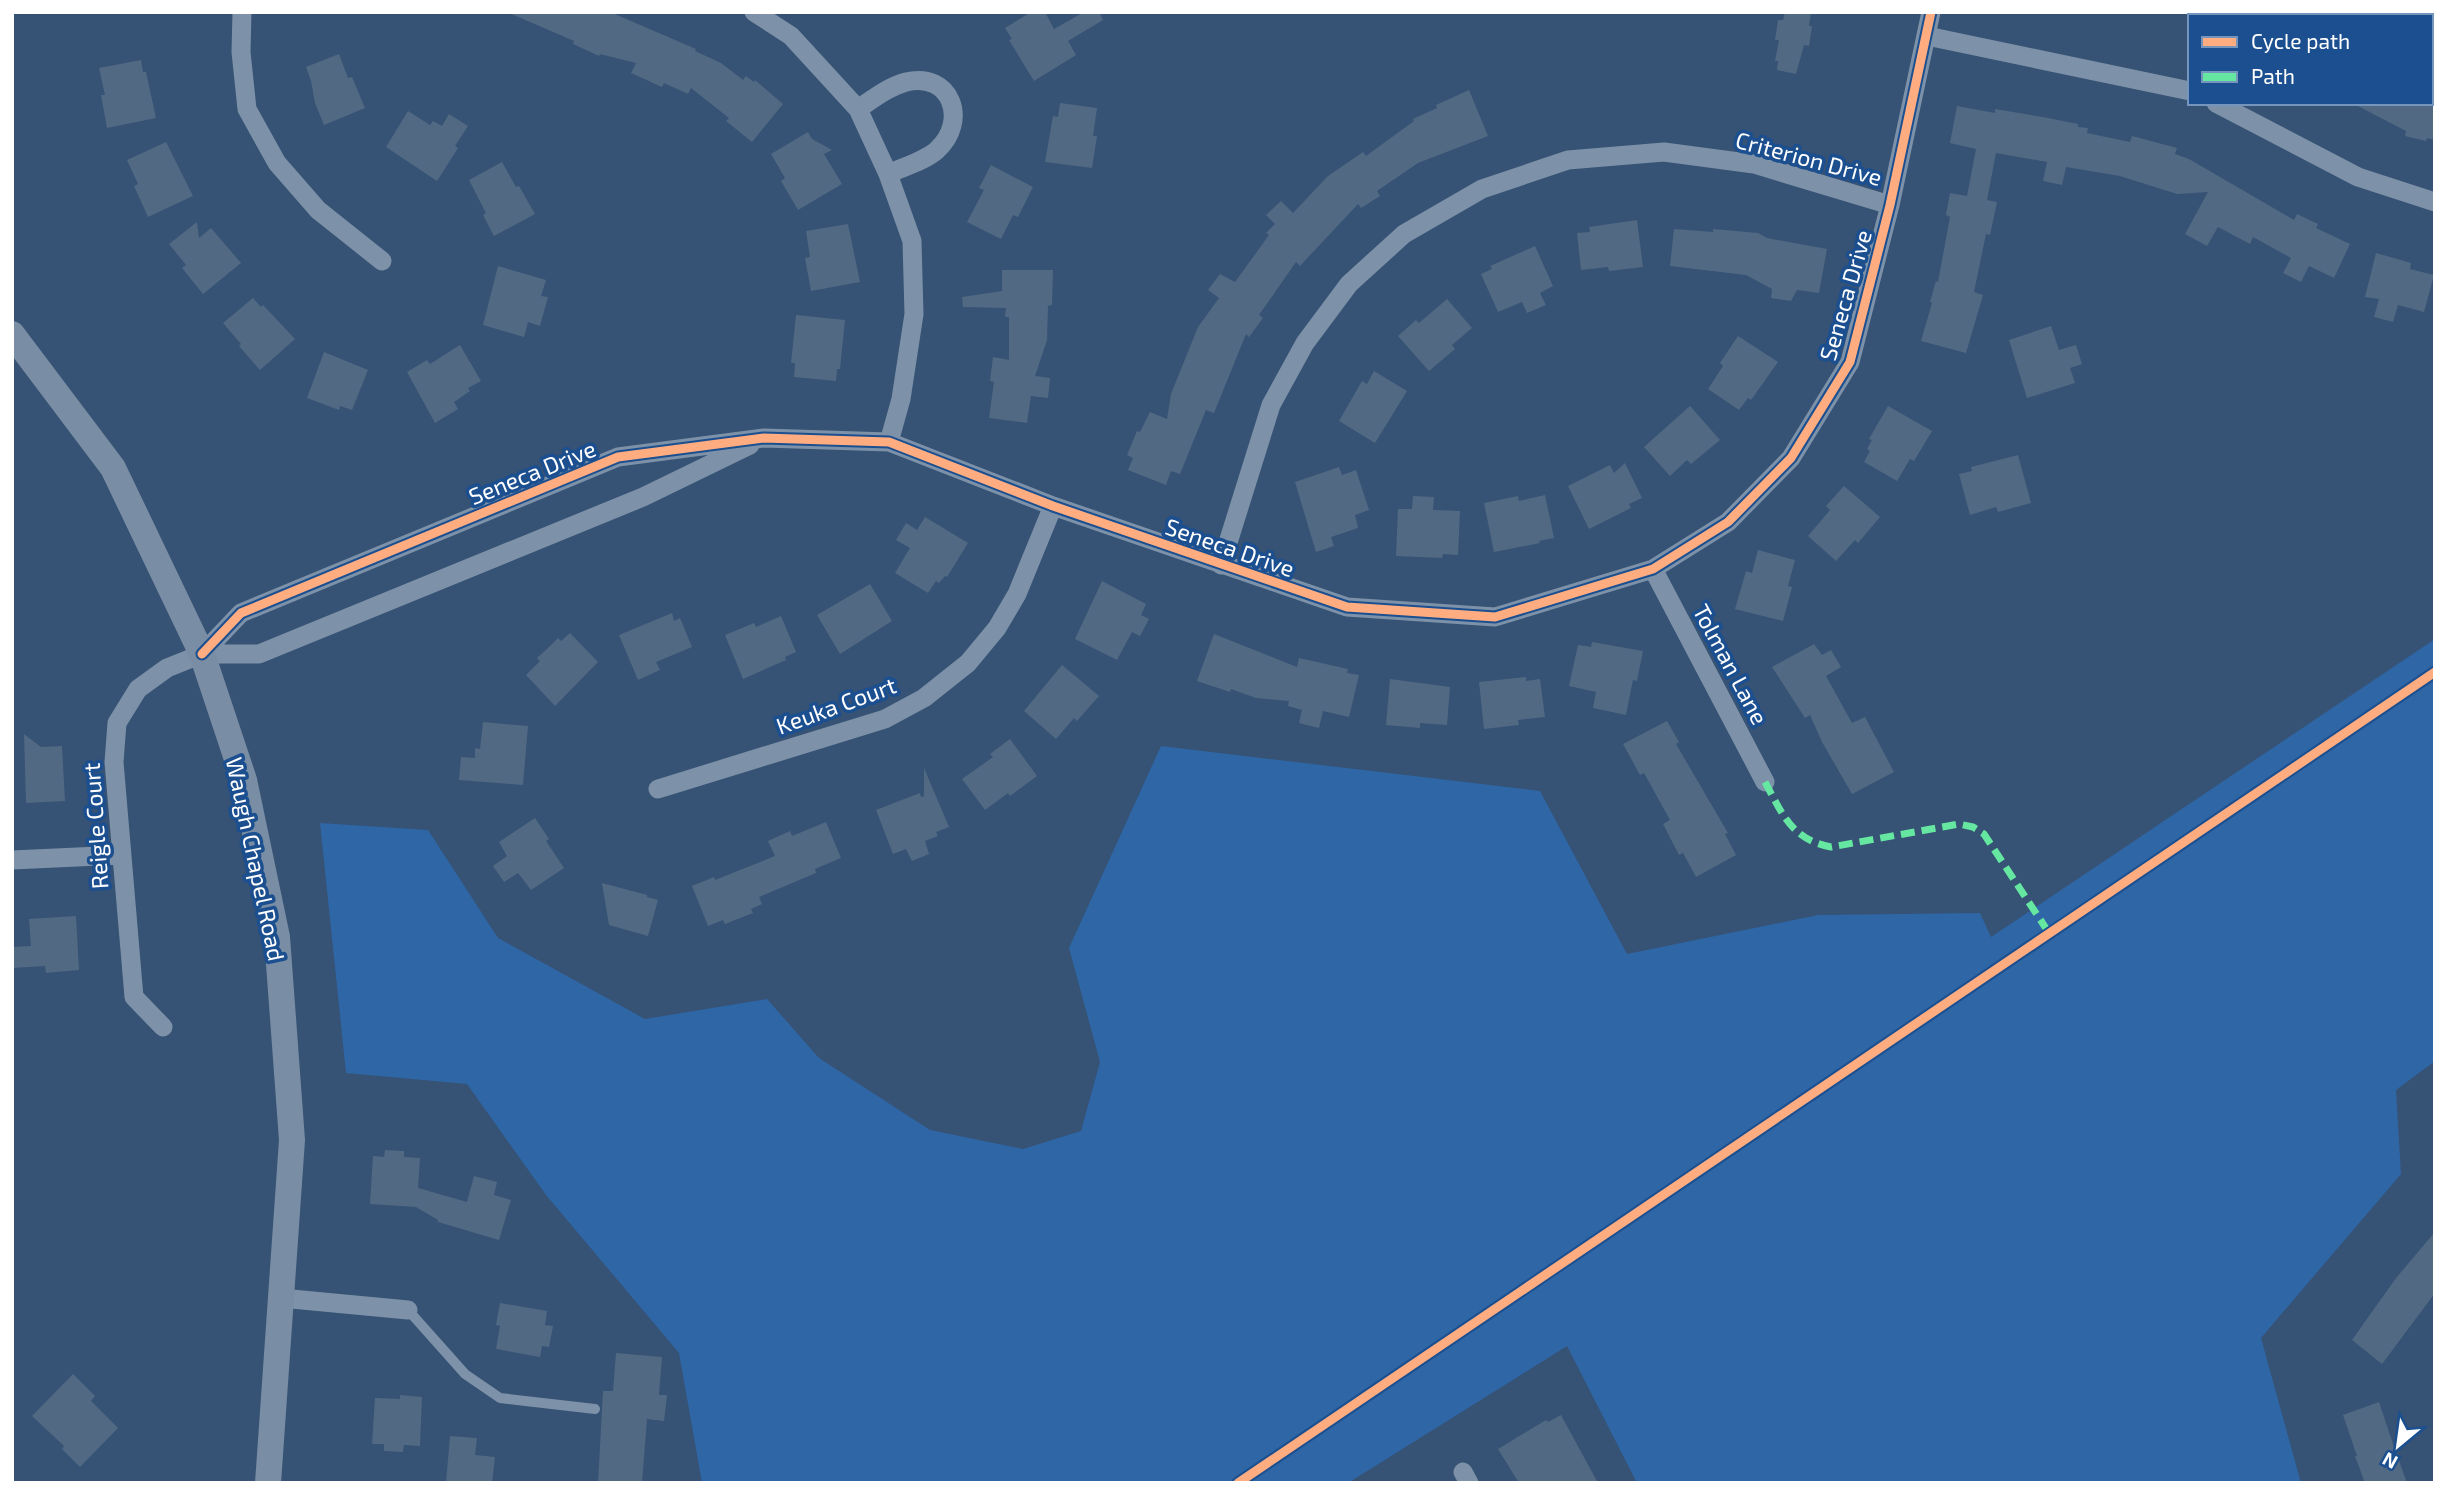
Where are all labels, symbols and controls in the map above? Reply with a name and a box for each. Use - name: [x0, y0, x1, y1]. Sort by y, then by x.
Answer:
- legend: [2188, 14, 2433, 105]
- text: Cycle path: [2251, 28, 2350, 53]
- text: Path: [2251, 63, 2295, 88]
- street label: Criterion Drive: [1733, 125, 1885, 191]
- street label: Seneca Drive: [1813, 226, 1877, 364]
- street label: Seneca Drive: [464, 434, 600, 510]
- street label: Seneca Drive: [1162, 512, 1298, 582]
- street label: Tolman Lane: [1688, 599, 1774, 729]
- street label: Keuka Court: [772, 670, 900, 740]
- street label: Waugh Chapel Road: [221, 754, 291, 964]
- street label: Reigle Court: [77, 762, 113, 890]
- north arrow: [2363, 1411, 2433, 1481]
- text: N: [2378, 1448, 2401, 1475]

